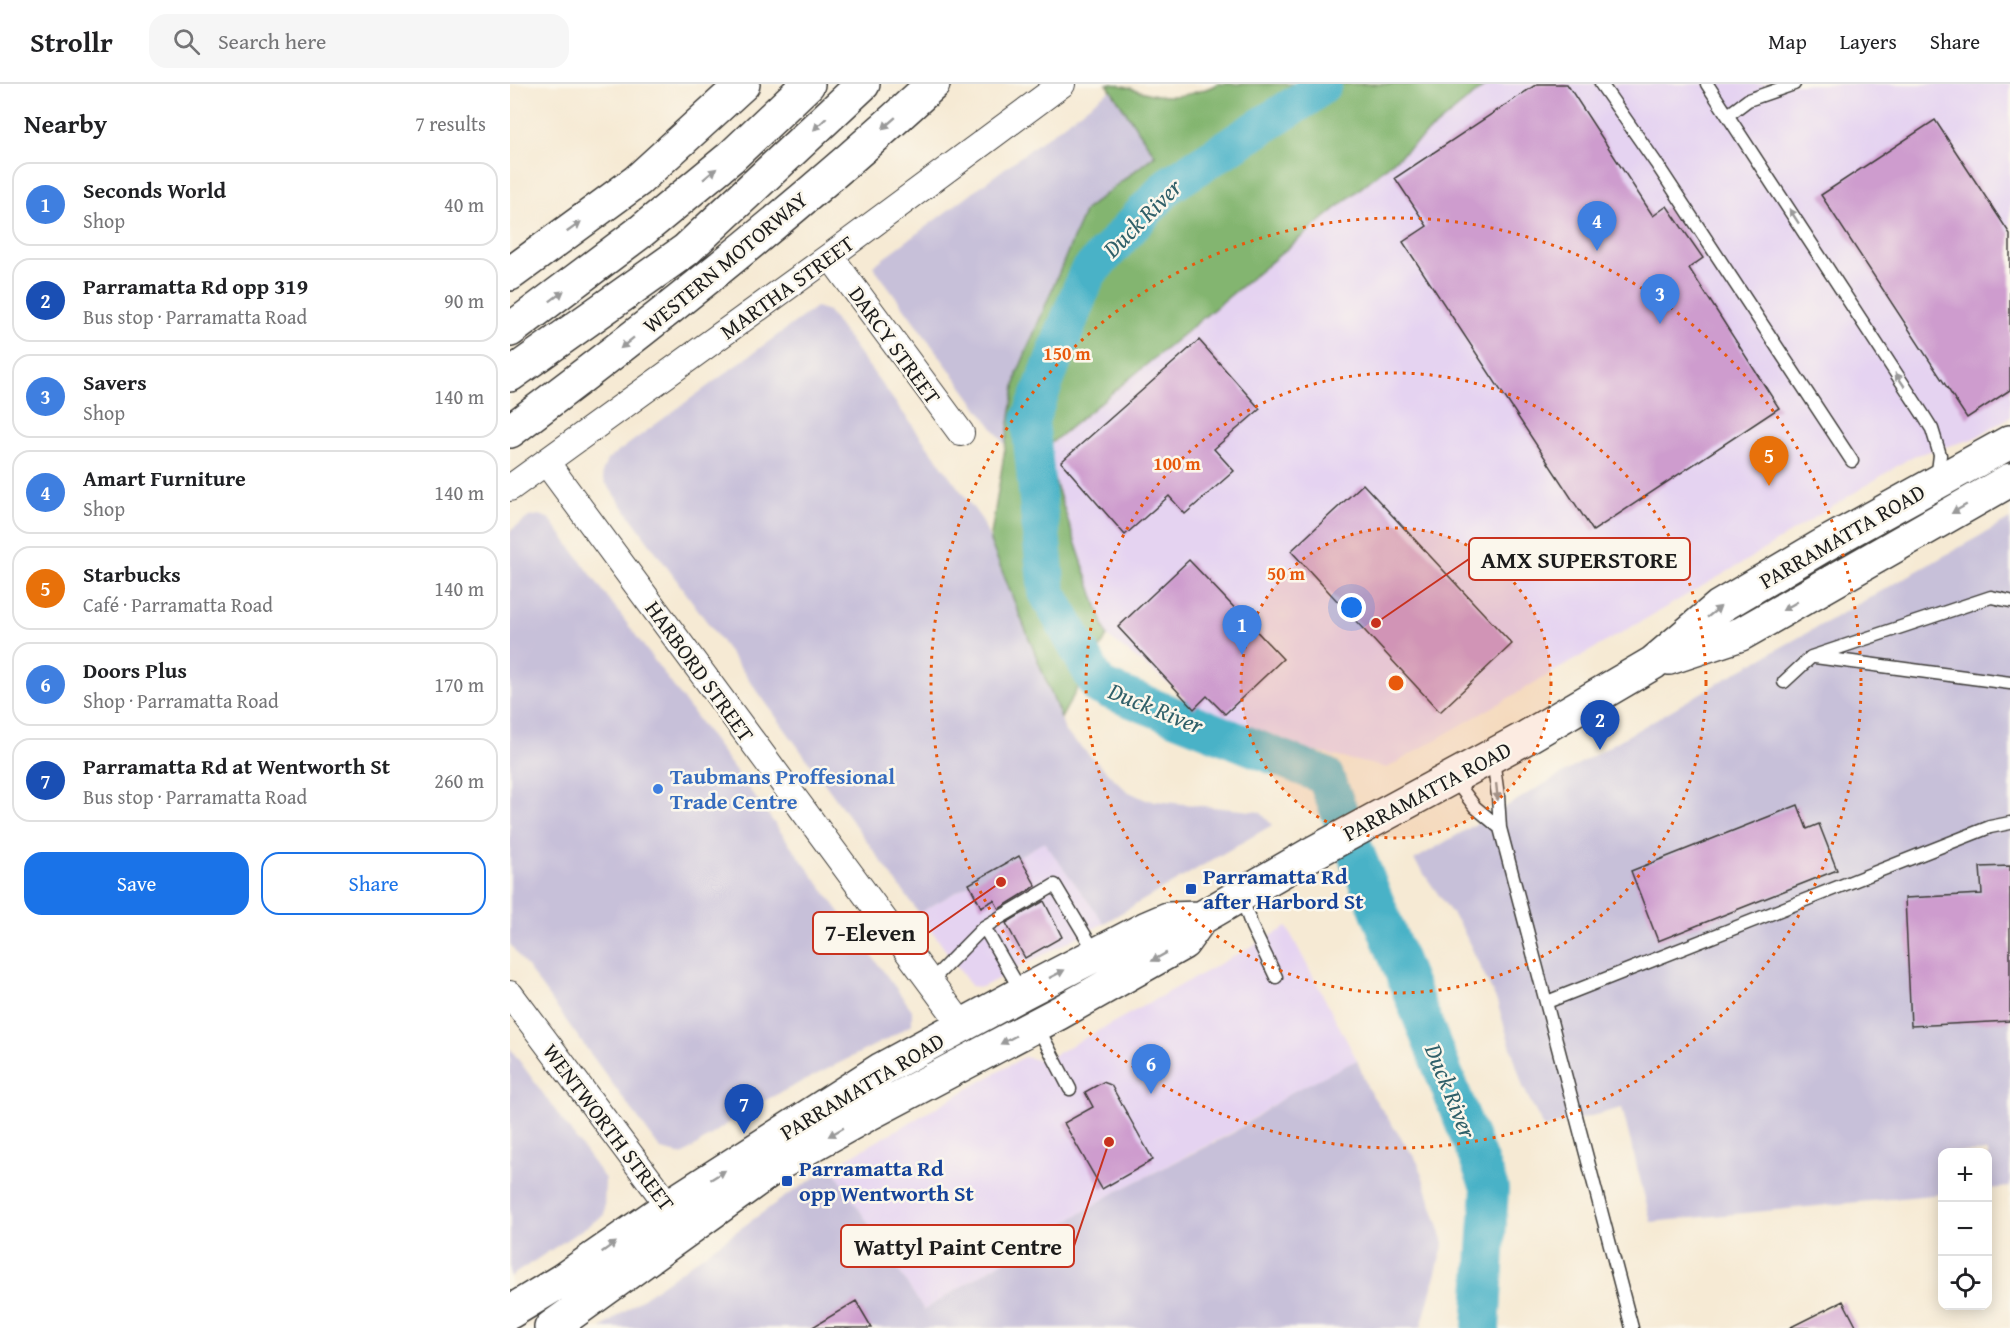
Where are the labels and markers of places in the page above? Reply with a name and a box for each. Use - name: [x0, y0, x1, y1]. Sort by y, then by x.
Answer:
- pin: 4: [1578, 202, 1616, 251]
- pin: 3: [1640, 274, 1680, 324]
- pin: 5: [1750, 436, 1788, 486]
- callout: AMX SUPERSTORE: [1469, 538, 1690, 580]
- pin: 1: [1222, 606, 1262, 655]
- centre of rings: [1386, 673, 1406, 693]
- pin: 2: [1580, 700, 1620, 750]
- place label: Taubmans Proffesional Trade Centre: [670, 760, 895, 817]
- marker: Taubmans Proffesional Trade Centre: [651, 782, 665, 796]
- place label: Parramatta Rd after Harbord St: [1203, 860, 1364, 917]
- marker: Parramatta Rd after Harbord St: [1184, 882, 1198, 896]
- callout: 7-Eleven: [813, 912, 928, 954]
- pin: 6: [1132, 1044, 1170, 1094]
- pin: 7: [724, 1084, 764, 1134]
- place label: Parramatta Rd opp Wentworth St: [799, 1152, 975, 1209]
- marker: Parramatta Rd opp Wentworth St: [780, 1174, 794, 1188]
- callout: Wattyl Paint Centre: [841, 1225, 1074, 1267]

